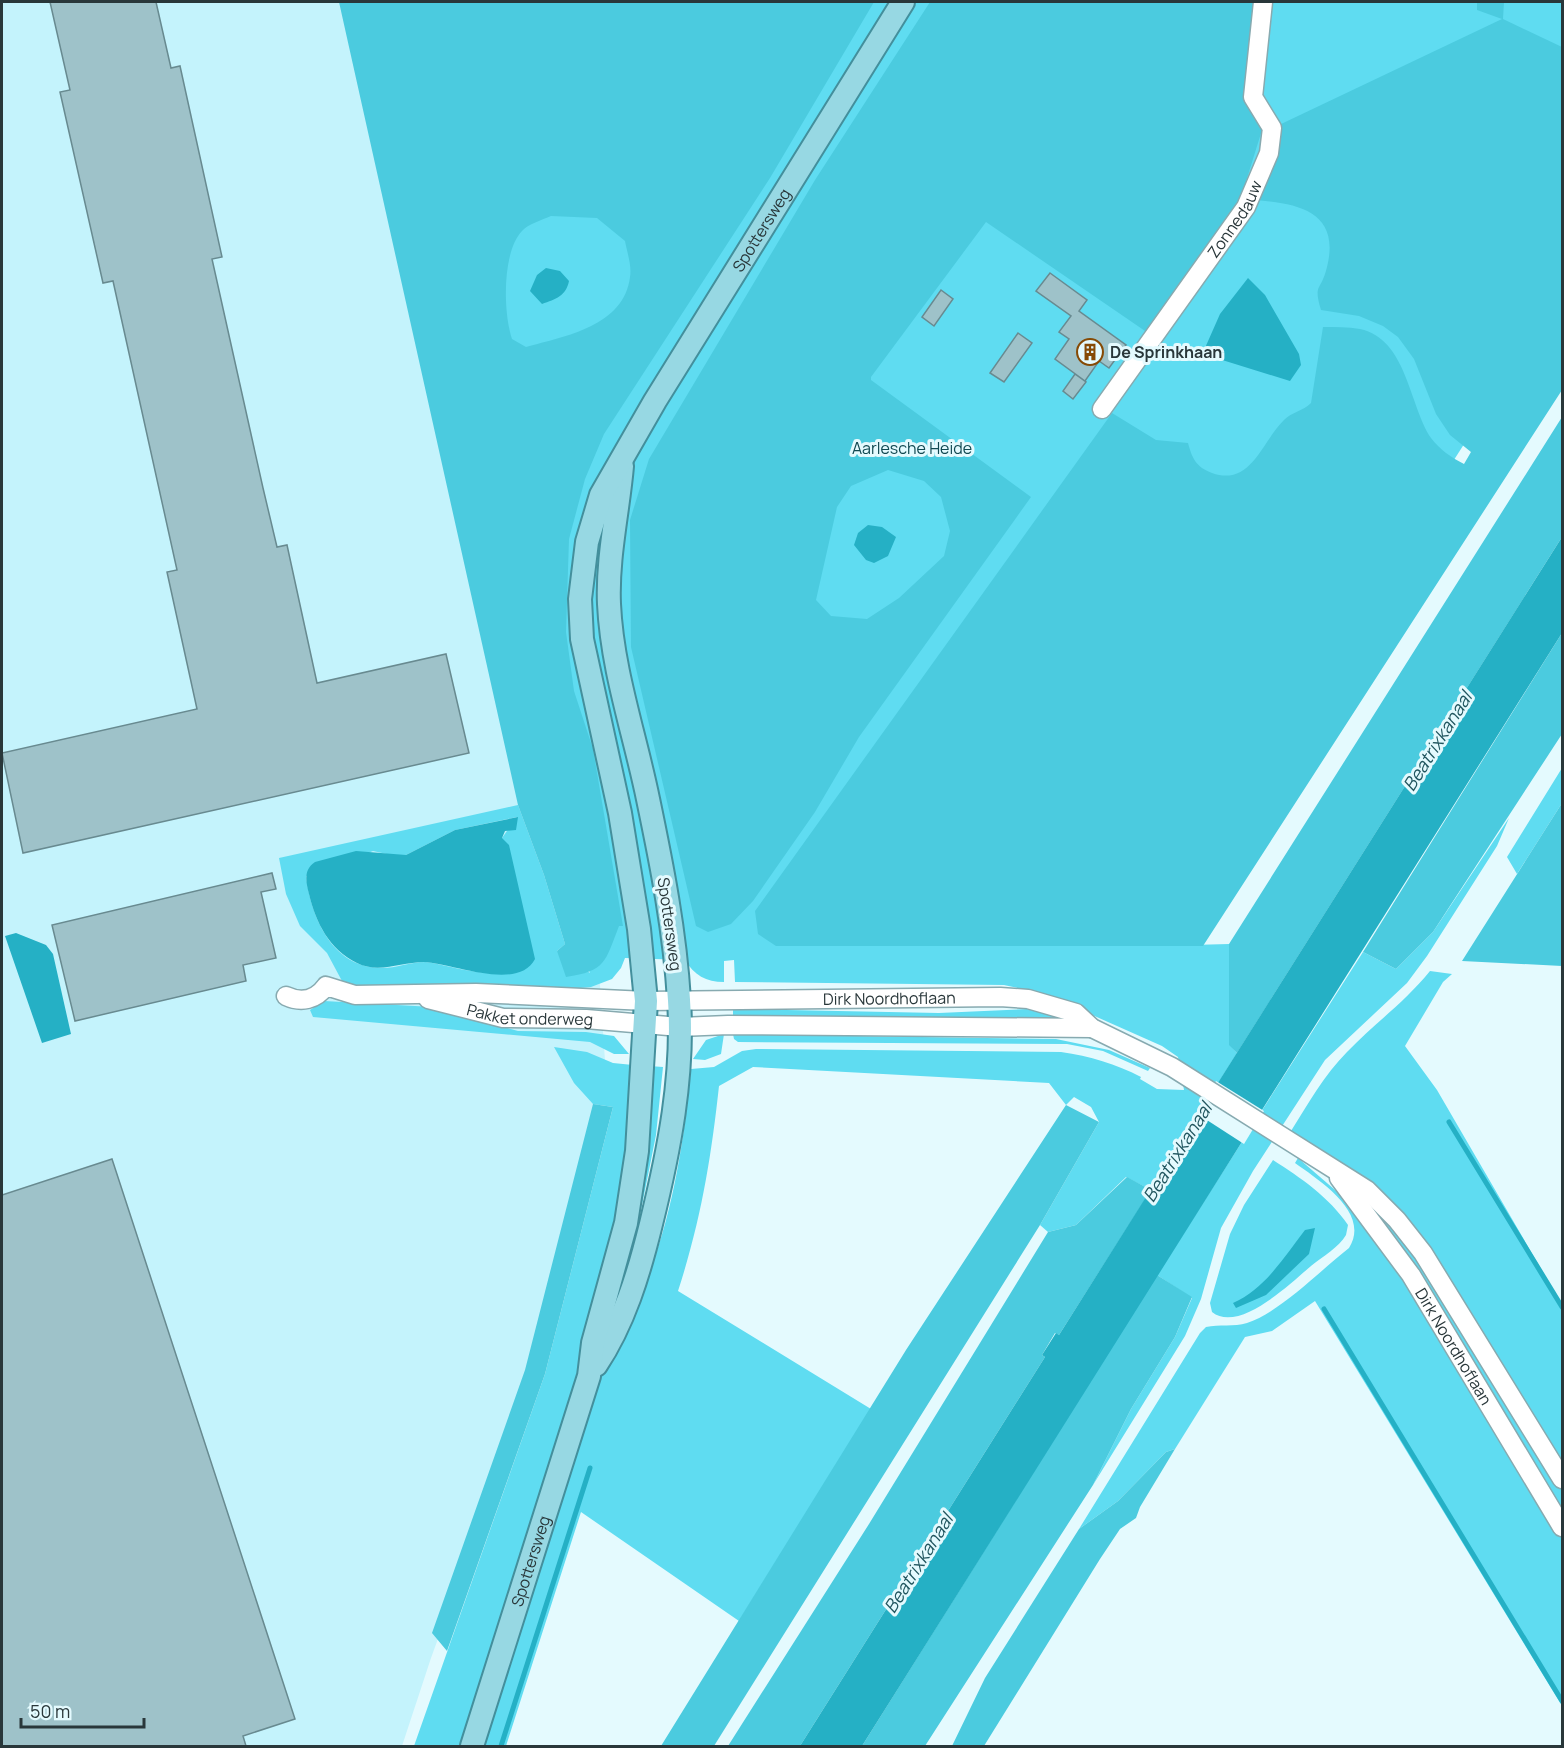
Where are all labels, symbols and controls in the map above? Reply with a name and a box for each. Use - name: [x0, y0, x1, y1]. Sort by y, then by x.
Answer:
- street label: Zonnedauw: [1202, 177, 1267, 262]
- street label: Spottersweg: [727, 184, 795, 276]
- building icon: De Sprinkhaan: [1075, 337, 1105, 367]
- place label: De Sprinkhaan: [1110, 341, 1222, 363]
- park label: Aarlesche Heide: [852, 437, 972, 459]
- water label: Beatrixkanaal: [1397, 685, 1478, 795]
- street label: Spottersweg: [653, 876, 687, 972]
- street label: Dirk Noordhoflaan: [823, 987, 956, 1010]
- street label: Pakket onderweg: [464, 998, 594, 1031]
- water label: Beatrixkanaal: [1137, 1096, 1218, 1206]
- street label: Dirk Noordhoflaan: [1410, 1284, 1497, 1409]
- water label: Beatrixkanaal: [878, 1507, 959, 1617]
- street label: Spottersweg: [506, 1513, 555, 1609]
- scale bar: [21, 1691, 144, 1729]
- text: 50 m: [30, 1699, 70, 1723]

